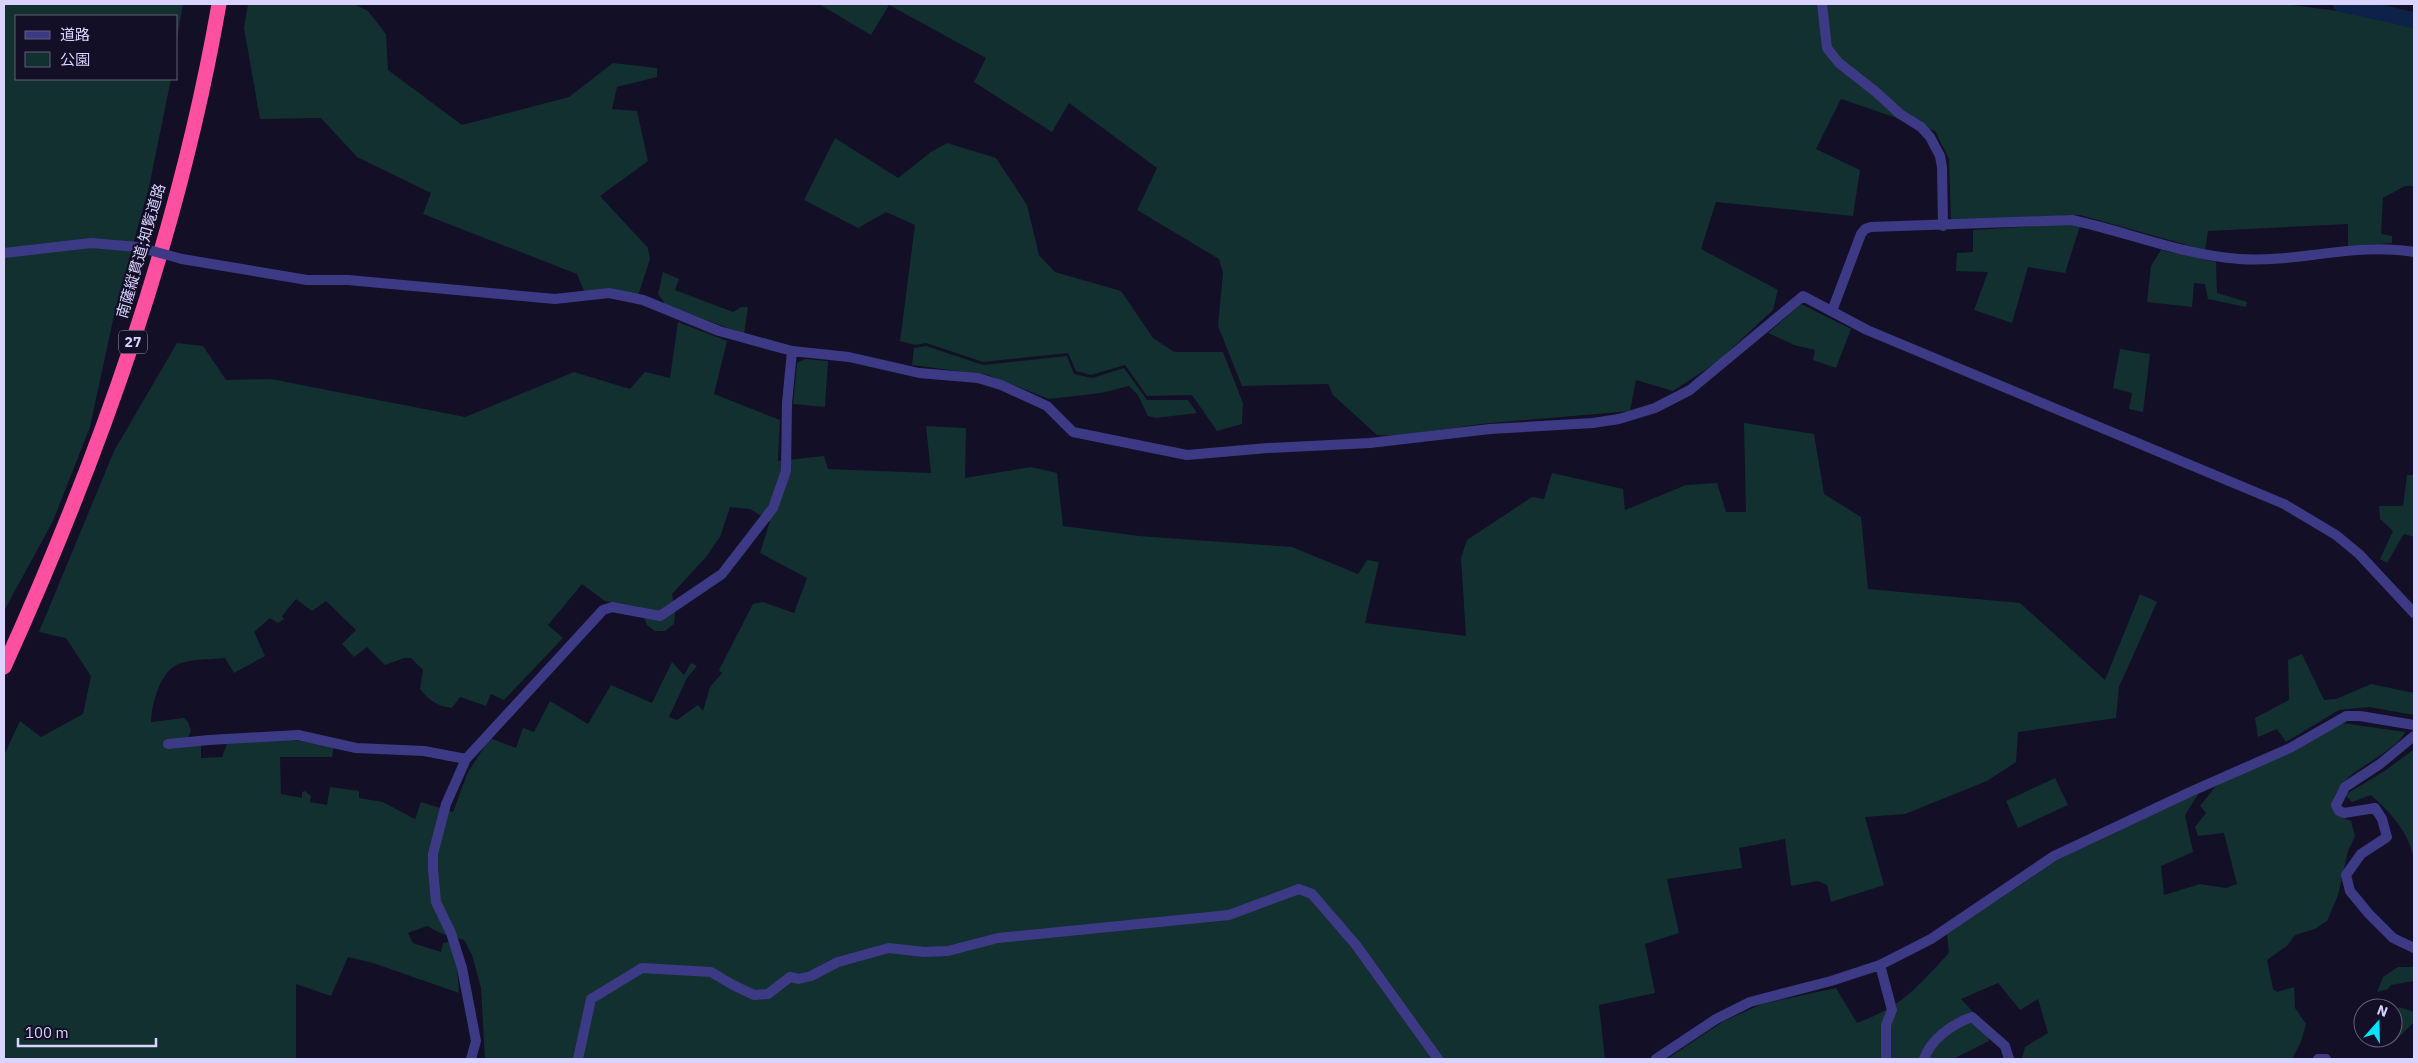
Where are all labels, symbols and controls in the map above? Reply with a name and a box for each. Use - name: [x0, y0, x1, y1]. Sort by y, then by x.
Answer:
- legend: [15, 15, 178, 80]
- text: 道路: [60, 25, 90, 44]
- text: 公園: [60, 50, 90, 69]
- street label: 南薩縦貫道;知覧道路: [112, 181, 169, 320]
- road number: 27: [119, 331, 147, 354]
- north arrow: [2353, 998, 2403, 1048]
- text: N: [2375, 1001, 2390, 1021]
- scale bar: [18, 1016, 155, 1048]
- text: 100 m: [25, 1023, 69, 1042]

